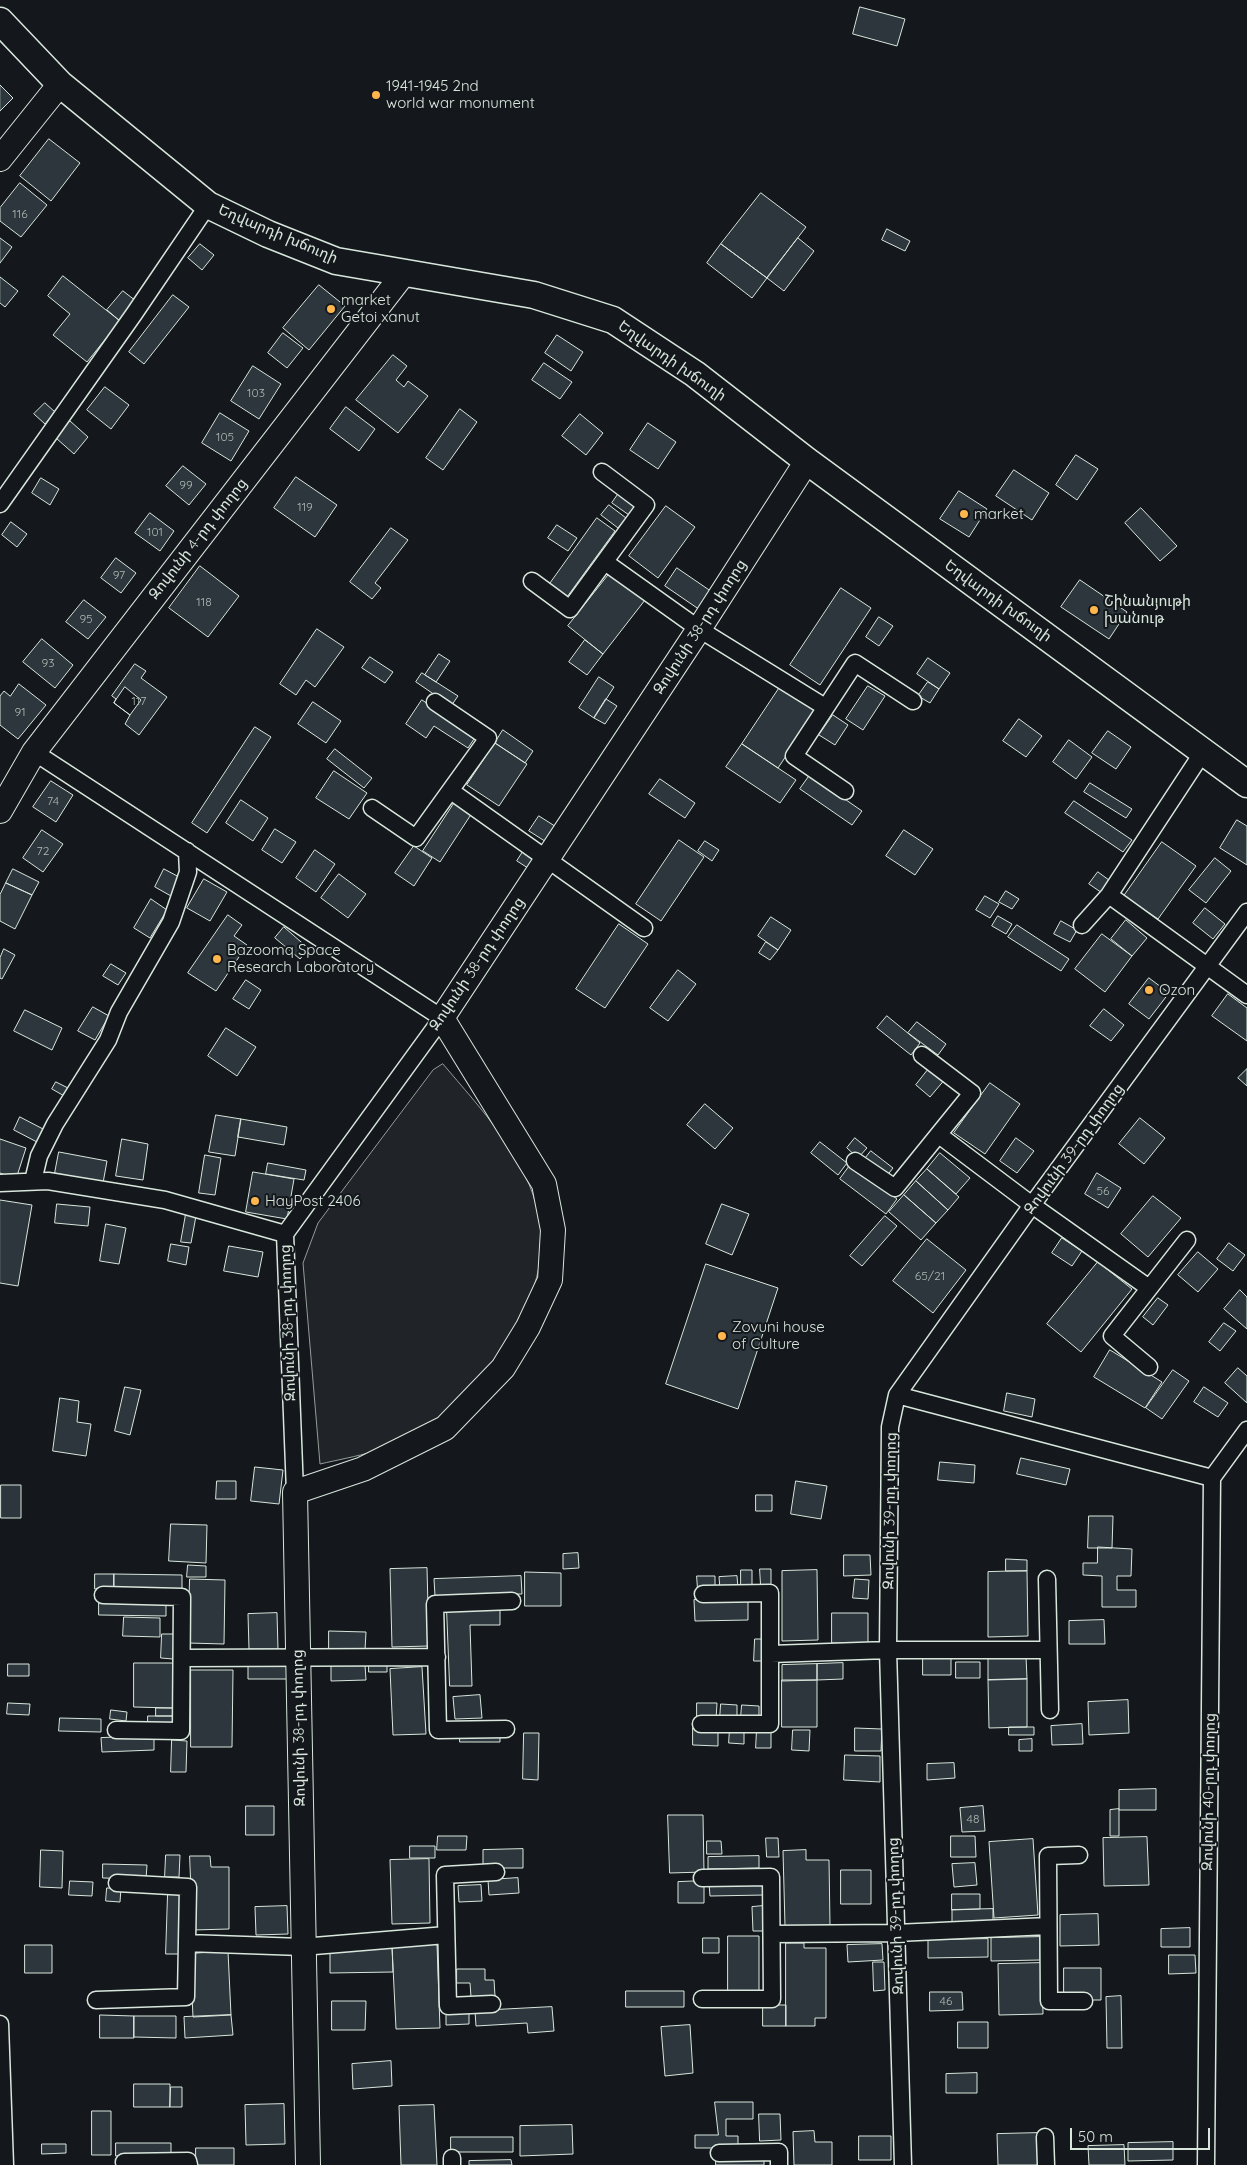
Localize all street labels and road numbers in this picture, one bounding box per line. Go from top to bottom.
street label: Եղվարդի խճուղի [216,201,340,267]
street label: Եղվարդի խճուղի [614,317,730,405]
street label: Զովունի 4-րդ փողոց [145,475,251,603]
street label: Զովունի 38-րդ փողոց [650,556,750,698]
street label: Եղվարդի խճուղի [941,556,1055,646]
street label: Զովունի 38-րդ փողոց [426,894,528,1034]
street label: Զովունի 39-րդ փողոց [1020,1080,1128,1218]
street label: Զովունի 38-րդ փողոց [276,1244,300,1402]
street label: Զովունի 39-րդ փողոց [880,1432,900,1590]
street label: Զովունի 38-րդ փողոց [289,1649,309,1807]
street label: Զովունի 40-րդ փողոց [1199,1713,1219,1871]
street label: Զովունի 39-րդ փողոց [884,1837,908,1995]

